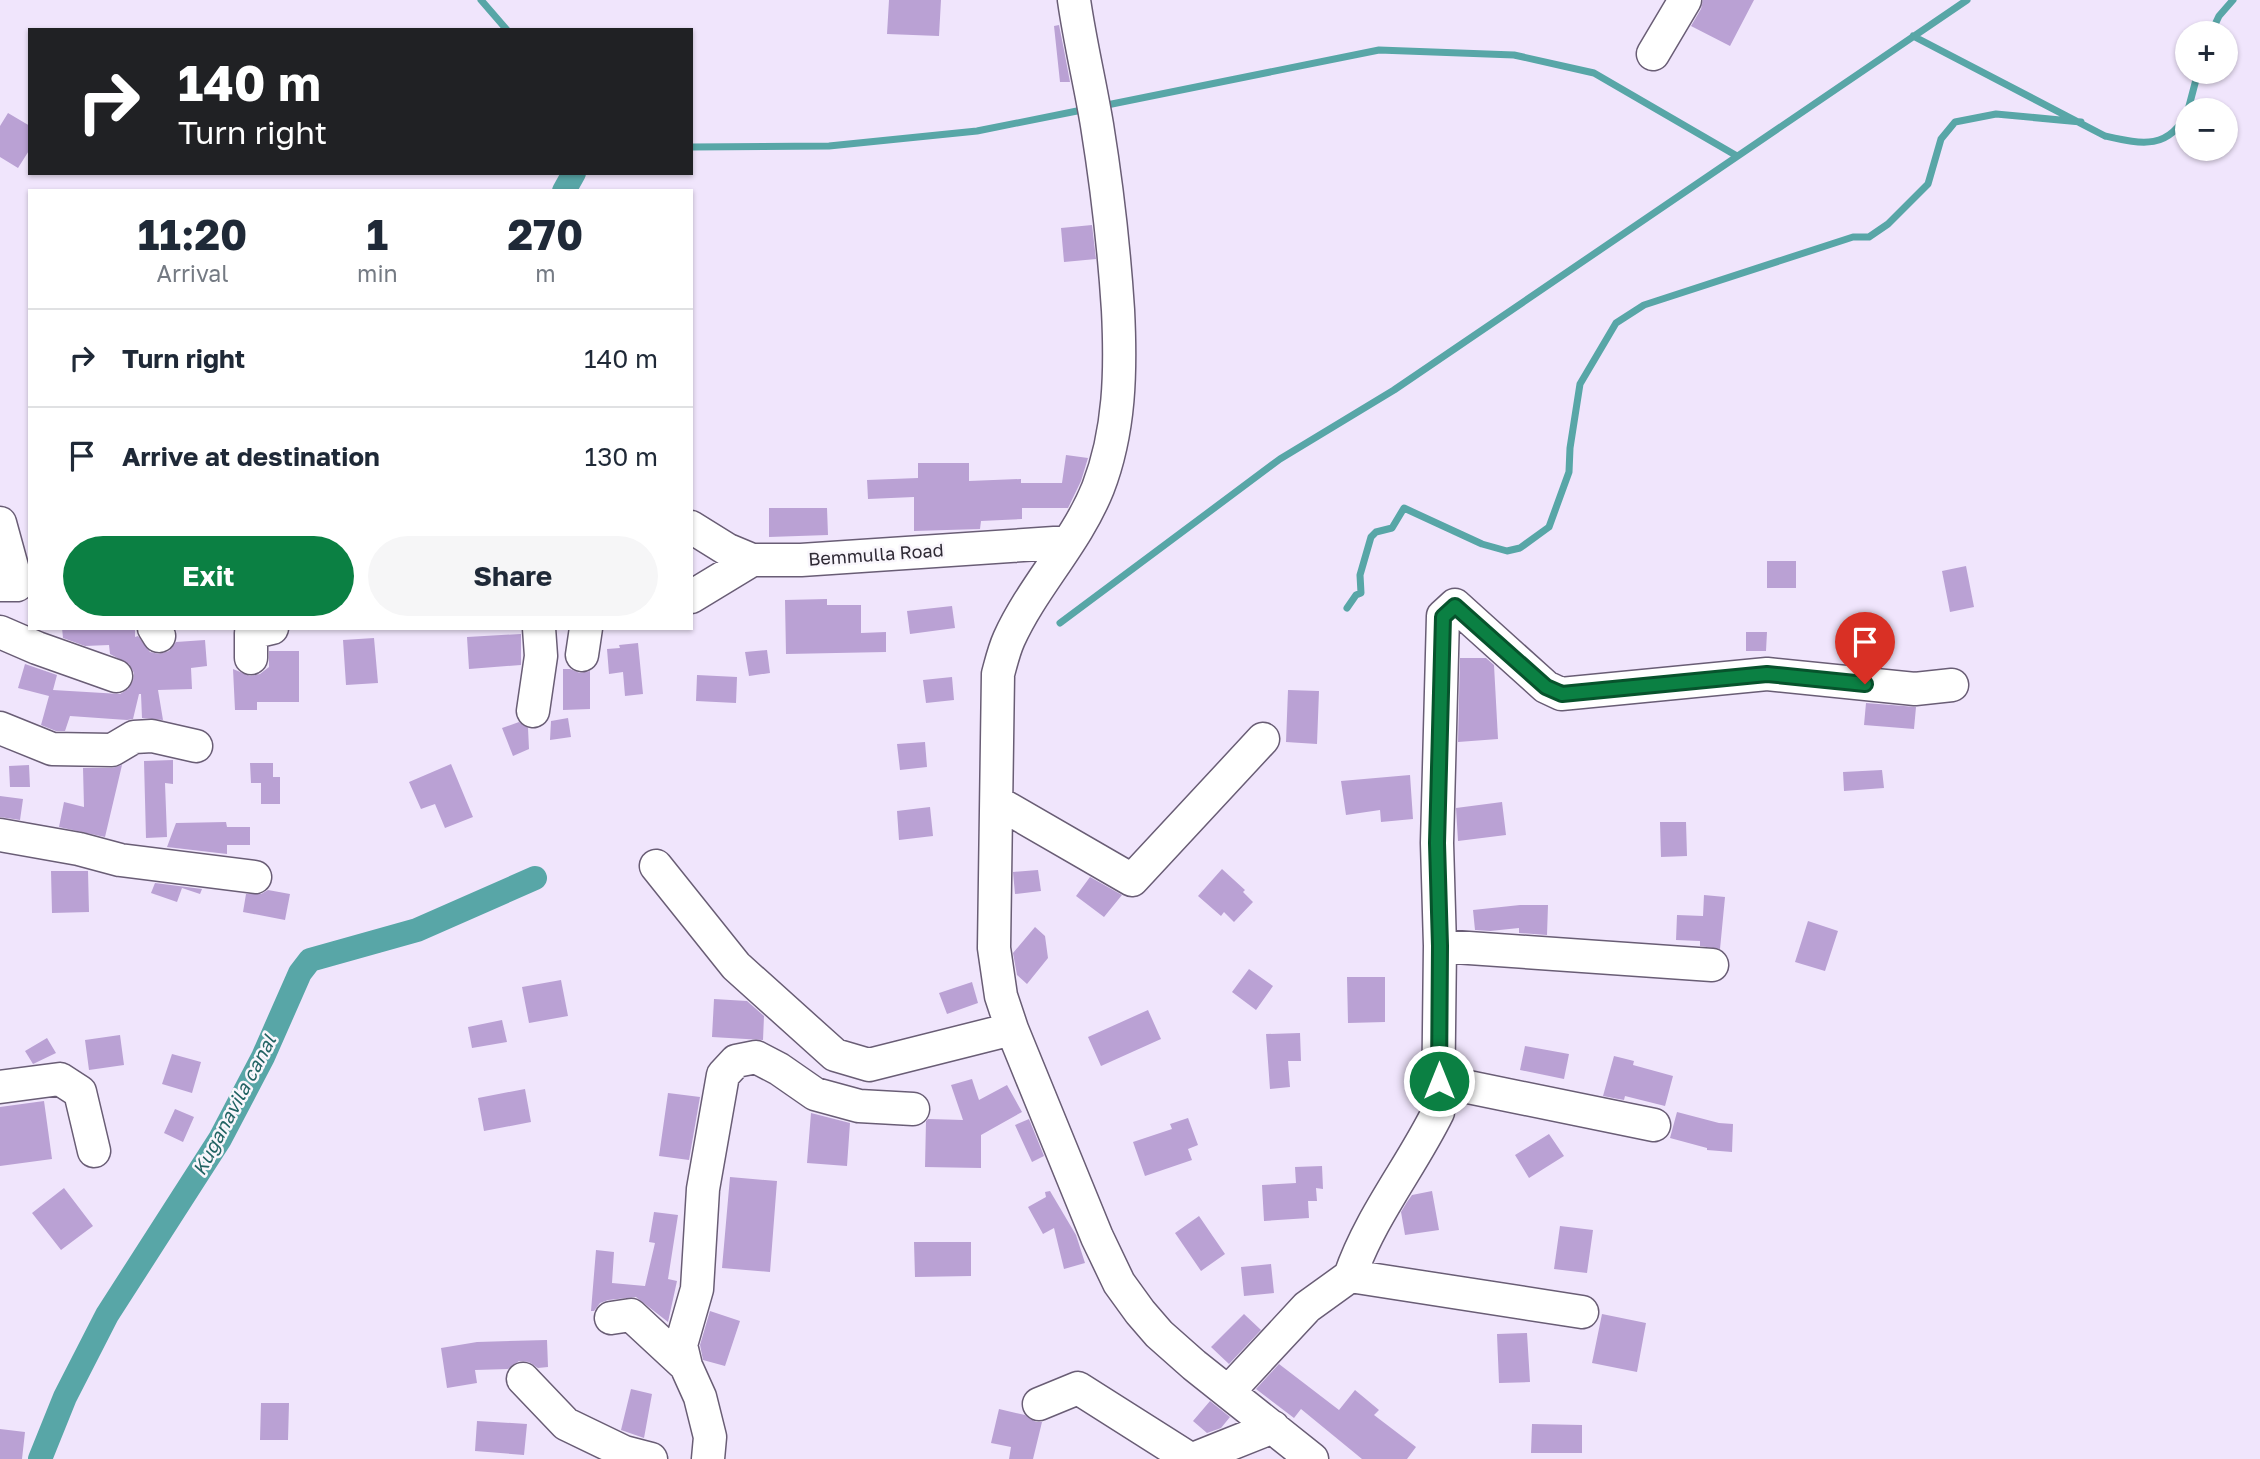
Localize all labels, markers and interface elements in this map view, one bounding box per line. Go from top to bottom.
map controls [2175,21,2238,161]
button: + [2175,21,2238,84]
text: 140 m [178,53,321,112]
icon: right [63,56,154,147]
button: − [2175,98,2238,161]
text: Turn right [178,113,327,151]
text: 11:20 [138,209,247,259]
text: 1 [367,209,388,259]
text: 270 [507,209,583,259]
text: Arrival [157,259,229,287]
text: min [357,259,398,287]
text: m [535,259,556,287]
icon: right [63,339,101,377]
text: Turn right [122,343,245,374]
text: 140 m [584,343,658,374]
icon: arrive [63,437,101,475]
text: Arrive at destination [122,441,380,472]
text: 130 m [585,441,658,472]
button: Exit [63,536,354,616]
button: Share [368,536,658,616]
street label: Bemmulla Road [808,538,944,570]
pin [1835,612,1895,684]
icon: arrive [1846,623,1884,661]
water label: Kuganavila canal [187,1030,281,1179]
position arrow [1402,1044,1476,1118]

